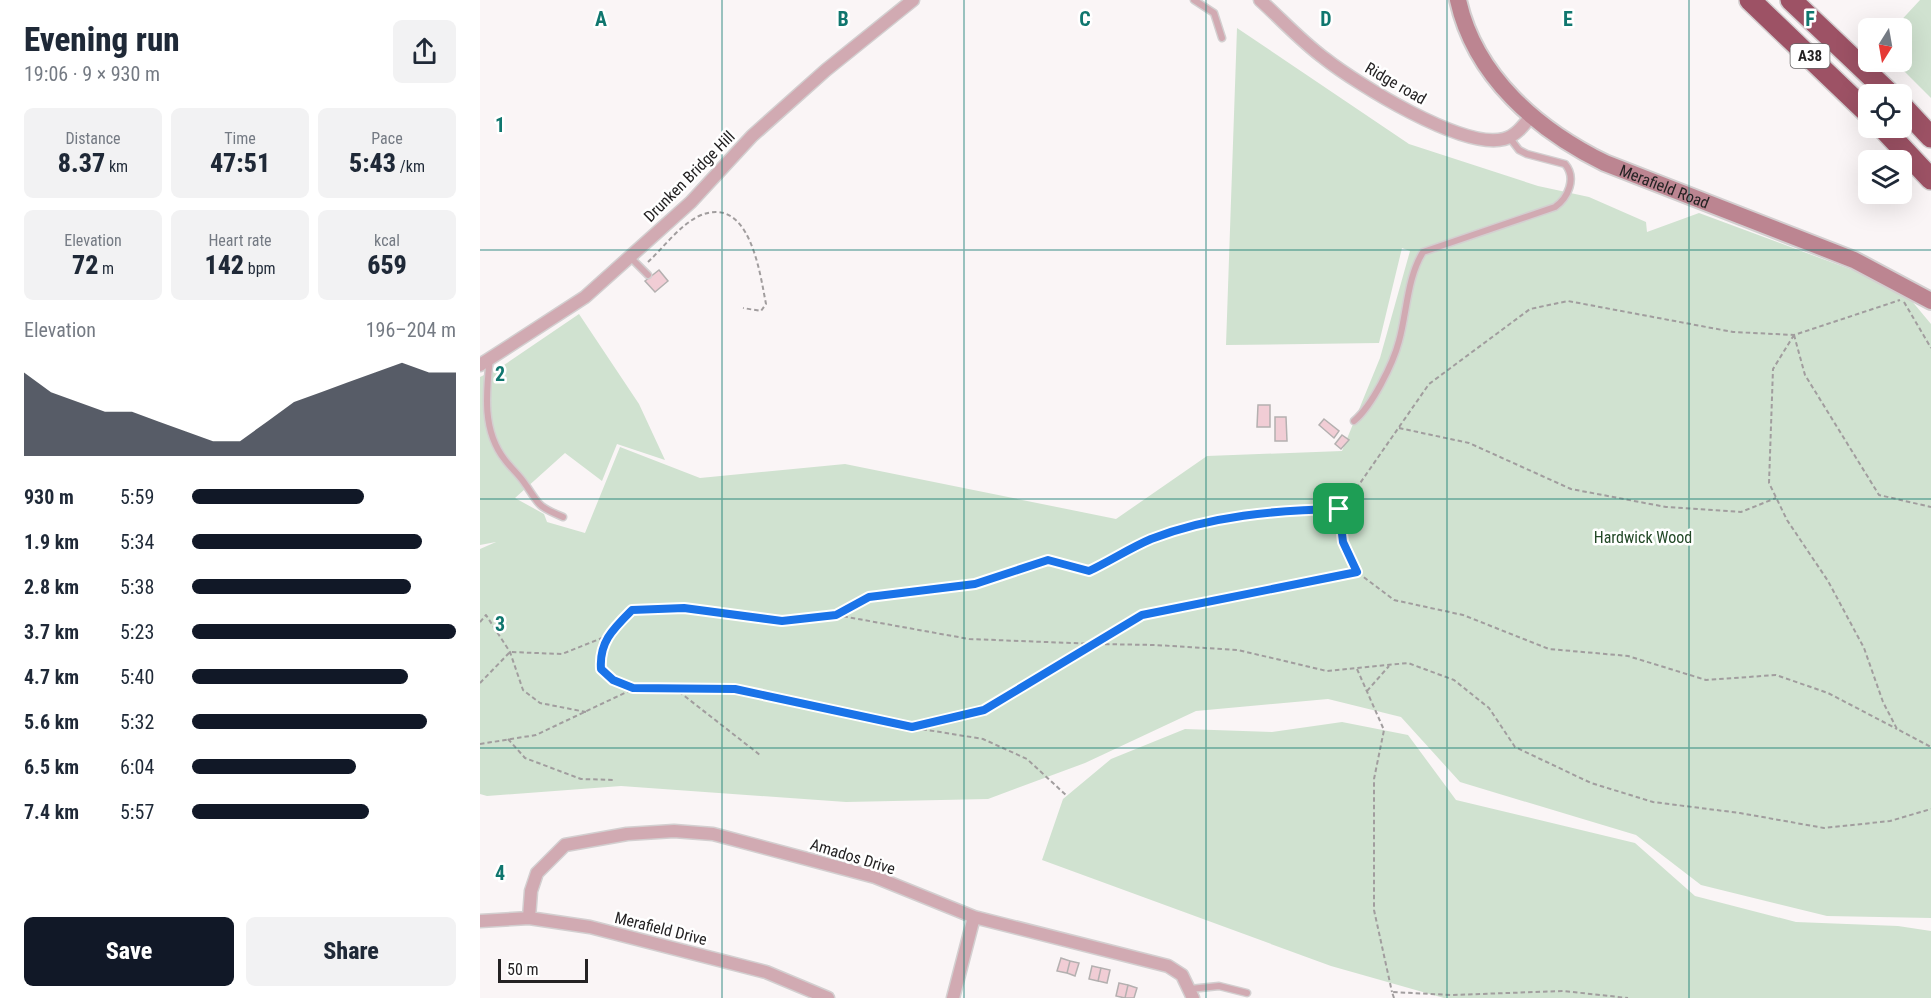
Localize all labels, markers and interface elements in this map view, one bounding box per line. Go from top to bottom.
text: A [595,7,607,31]
text: B [837,7,849,31]
text: C [1079,7,1091,31]
text: D [1320,7,1332,31]
text: E [1563,7,1573,31]
text: F [1805,7,1815,31]
north arrow [1858,18,1912,72]
map controls [1858,18,1912,204]
text: Evening run [24,20,180,59]
button: share [393,20,456,83]
road number: A38 [1790,44,1830,68]
street label: Ridge road [1362,58,1430,109]
text: 19:06 · 9 × 930 m [24,62,160,86]
button: locate [1858,84,1912,138]
text: 1 [495,113,505,137]
street label: Drunken Bridge Hill [640,127,739,226]
text: Distance [65,129,121,148]
text: Time [224,129,256,148]
text: Pace [371,129,403,148]
text: 8.37 [58,148,105,178]
text: 47:51 [210,148,270,178]
text: 5:43 [349,148,396,178]
button: layers [1858,150,1912,204]
text: km [105,157,128,176]
text: /km [396,157,425,176]
street label: Merafield Road [1617,161,1712,213]
text: Elevation [64,231,122,250]
text: Heart rate [208,231,272,250]
text: kcal [374,231,400,250]
text: 72 [72,250,98,280]
text: 142 [204,250,244,280]
text: 659 [367,250,407,280]
text: m [98,259,114,278]
text: bpm [244,259,276,278]
text: Elevation [24,318,96,342]
text: 196–204 m [366,318,456,342]
text: 2 [495,362,505,386]
pin [1313,483,1364,534]
text: 930 m [24,485,74,509]
text: 5:59 [120,485,154,509]
icon: arrive [1322,492,1355,525]
park label: Hardwick Wood [1594,528,1692,547]
text: 1.9 km [24,530,79,554]
text: 5:34 [120,530,154,554]
text: 2.8 km [24,575,79,599]
text: 5:38 [120,575,154,599]
text: 3 [495,612,505,636]
text: 3.7 km [24,620,79,644]
text: 5:23 [120,620,154,644]
text: 4.7 km [24,665,79,689]
text: 5:40 [120,665,154,689]
text: 5.6 km [24,710,79,734]
text: 5:32 [120,710,154,734]
text: 6.5 km [24,755,79,779]
text: 6:04 [120,755,154,779]
text: 7.4 km [24,800,79,824]
text: 5:57 [120,800,154,824]
street label: Amados Drive [808,835,898,878]
text: 4 [495,861,505,885]
street label: Merafield Drive [613,908,709,949]
button: Save [24,917,234,986]
button: Share [246,917,456,986]
scale bar [498,956,588,984]
text: 50 m [507,960,539,979]

